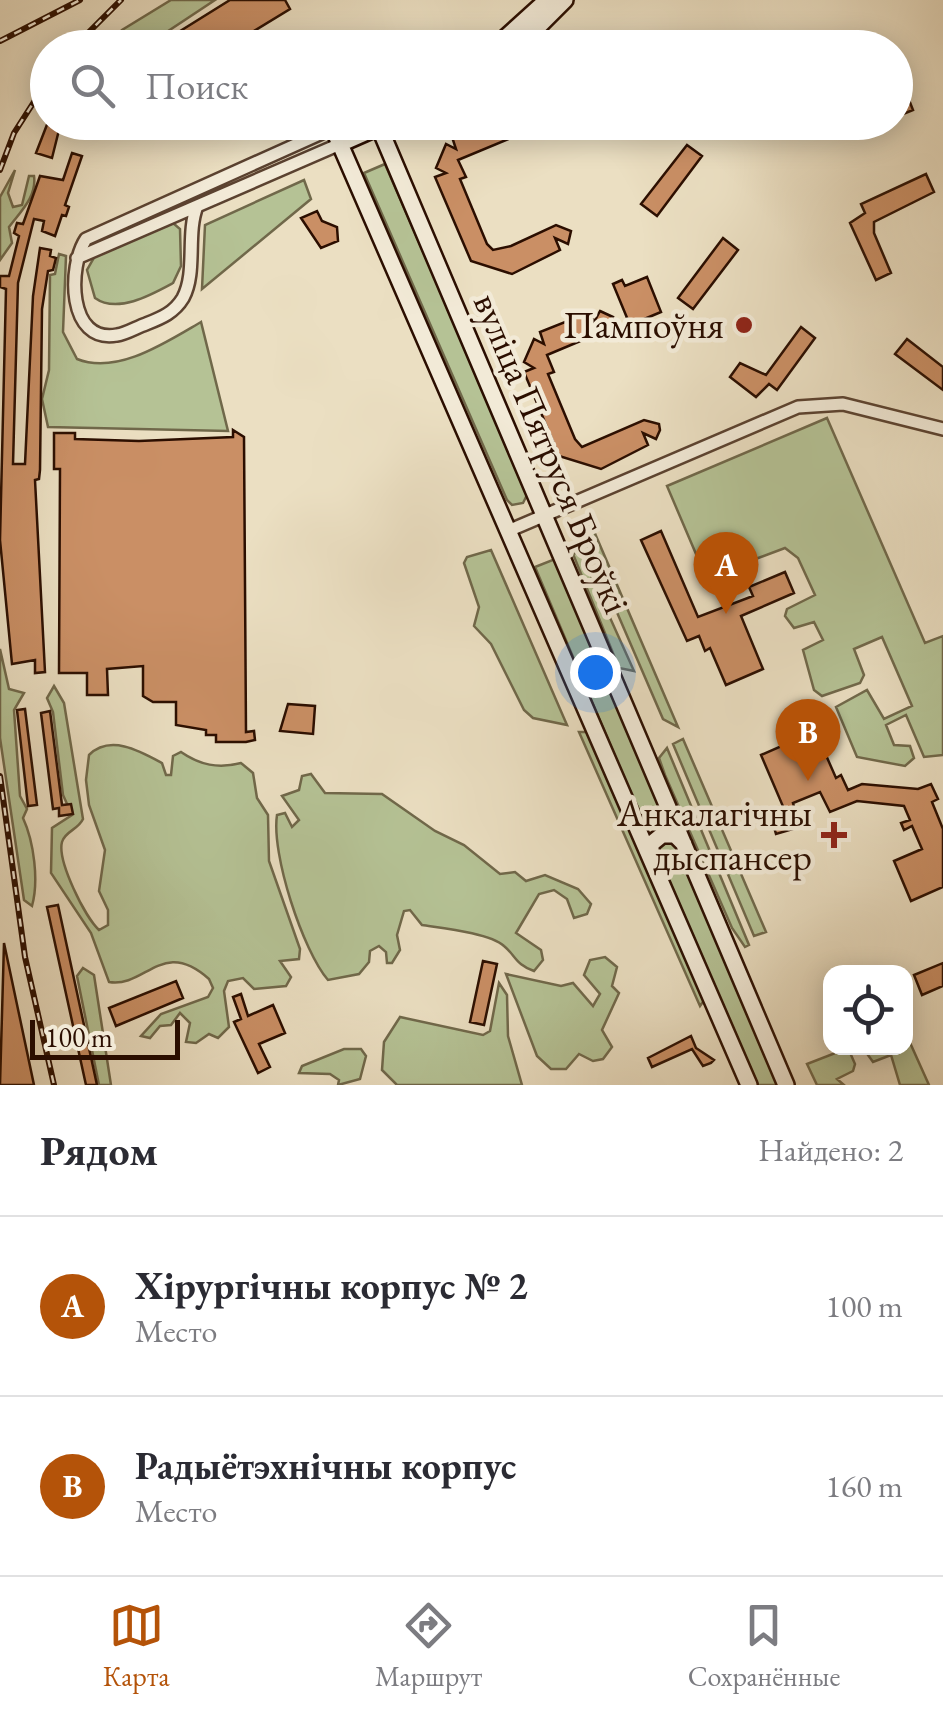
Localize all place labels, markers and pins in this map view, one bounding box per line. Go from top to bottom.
place label: Пампоўня [563,300,724,349]
marker: Пампоўня [733,314,755,336]
pin: A [694,532,758,614]
pin: B [776,698,840,781]
place label: Анкалагічны дыспансер [616,788,812,881]
marker: Анкалагічны дыспансер [821,822,847,848]

